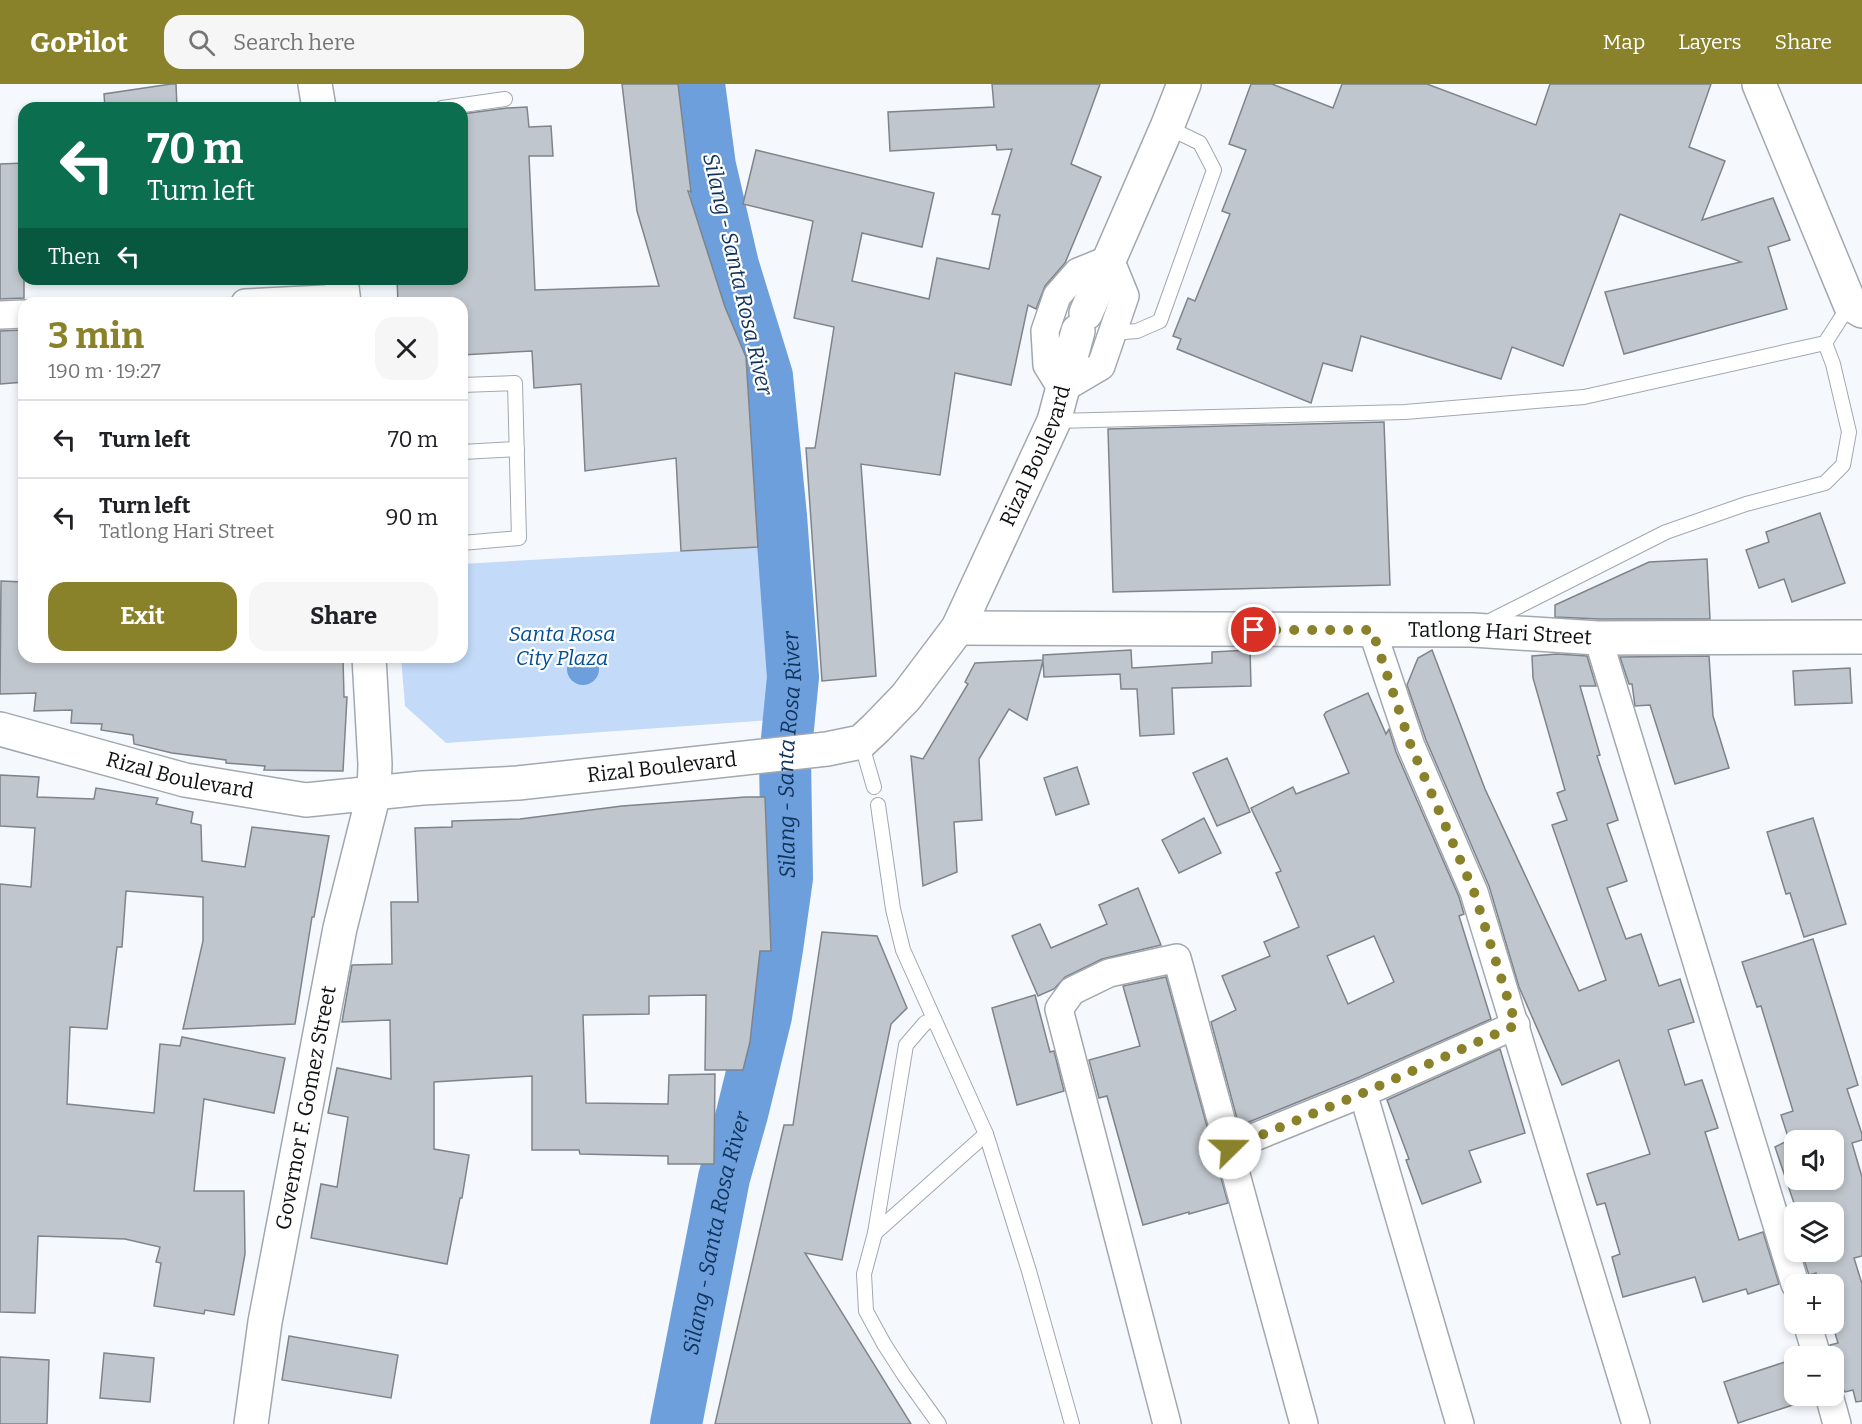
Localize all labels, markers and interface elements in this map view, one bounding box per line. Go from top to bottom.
search box [164,15,584,69]
text: GoPilot [30,26,128,59]
icon: search [185,26,218,59]
text: Search here [233,29,355,56]
text: Map [1603,29,1645,55]
text: Layers [1678,29,1742,55]
text: Share [1775,29,1832,55]
text: 70 m [147,124,243,174]
icon: left [48,126,126,204]
water label: Silang - Santa Rosa River [697,150,779,399]
text: Turn left [147,175,255,207]
icon: left [112,240,145,273]
text: Then [48,243,100,270]
text: 3 min [48,314,144,358]
button: close [375,317,438,380]
text: 190 m · 19:27 [48,359,161,383]
street label: Rizal Boulevard [994,383,1076,530]
icon: left [48,423,81,456]
text: Turn left [99,426,191,453]
text: 70 m [388,426,438,453]
text: Turn left [99,492,191,519]
icon: left [48,501,81,534]
text: 90 m [386,504,438,531]
text: Tatlong Hari Street [99,519,274,543]
button: Exit [48,582,237,651]
button: Share [249,582,438,651]
pin [1228,604,1279,655]
icon: arrive [1237,613,1270,646]
street label: Tatlong Hari Street [1408,617,1593,651]
park label: Santa Rosa City Plaza [508,621,616,671]
water label: Silang - Santa Rosa River [772,629,807,879]
street label: Rizal Boulevard [103,746,256,804]
street label: Rizal Boulevard [586,746,738,788]
street label: Governor F. Gomez Street [270,983,342,1232]
water label: Silang - Santa Rosa River [676,1108,756,1357]
position arrow [1198,1116,1262,1180]
map controls [1784,1130,1844,1406]
button: sound [1784,1130,1844,1190]
button: layers [1784,1202,1844,1262]
button: + [1784,1274,1844,1334]
button: − [1784,1346,1844,1406]

